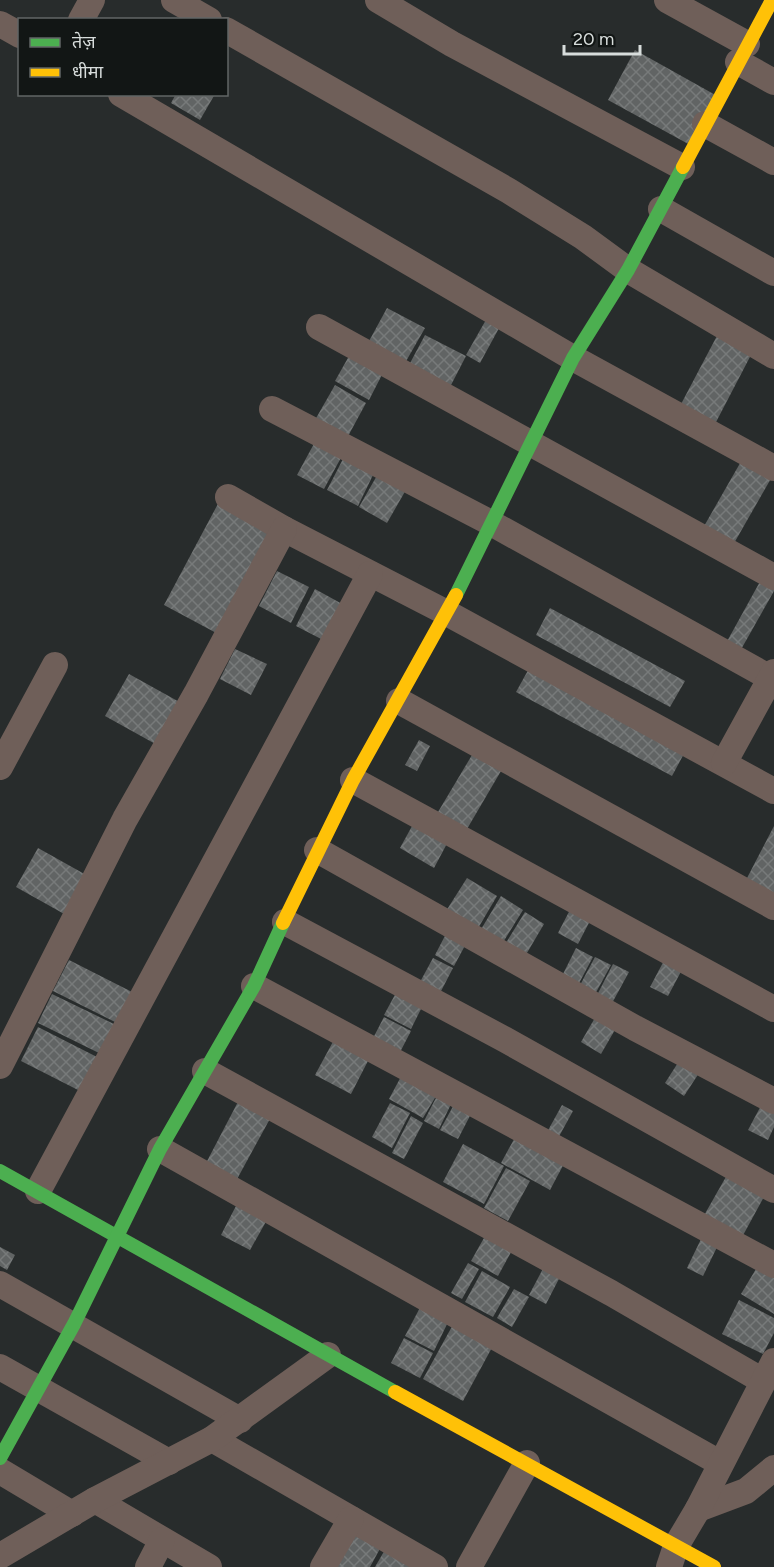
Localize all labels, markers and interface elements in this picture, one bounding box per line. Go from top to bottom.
legend [18,18,228,96]
scale bar [564,18,640,56]
text: 20 m [573,28,614,50]
text: तेज़ [72,31,96,53]
text: धीमा [72,61,103,83]

